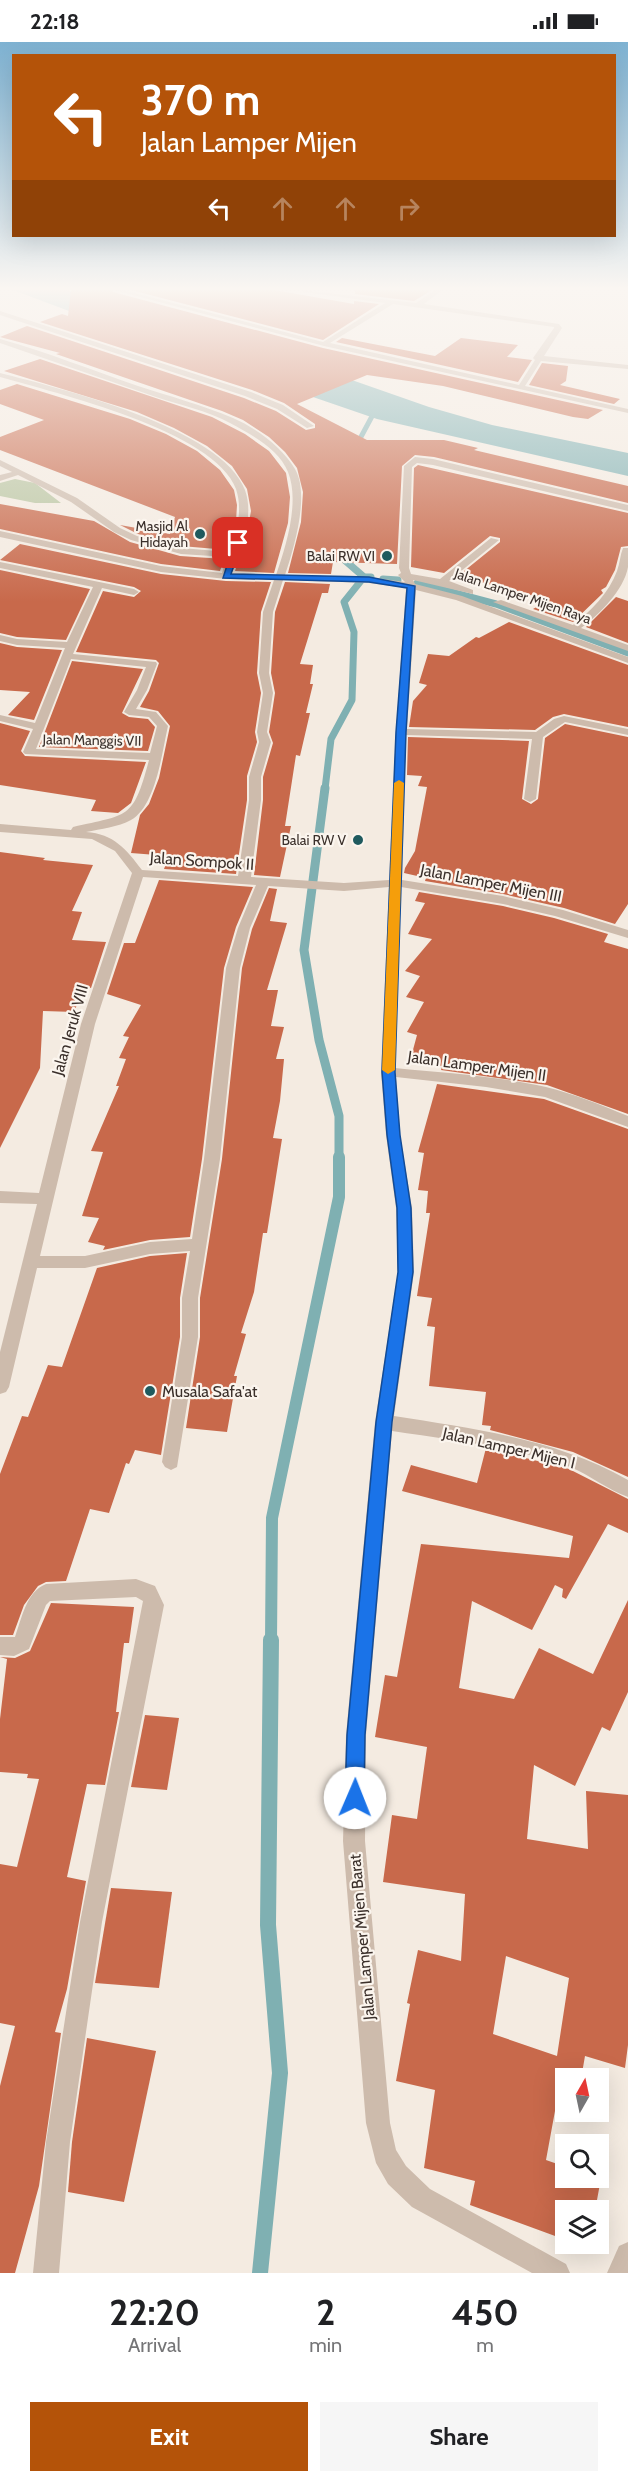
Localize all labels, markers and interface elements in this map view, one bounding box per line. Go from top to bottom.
text: 22:18 [30,8,80,35]
text: 370 m [141,74,260,126]
icon: left [42,78,120,156]
text: Jalan Lamper Mijen [141,126,357,159]
icon: left [203,192,236,225]
icon: ahead [266,192,299,225]
icon: ahead [329,192,362,225]
icon: right [392,192,425,225]
place label: Masjid Al Hidayah [136,517,189,551]
pin [212,517,263,568]
icon: arrive [221,526,254,559]
marker: Masjid Al Hidayah [193,527,207,541]
place label: Balai RW VI [307,547,375,565]
marker: Balai RW VI [380,549,394,563]
street label: Jalan Lamper Mijen Raya [451,564,594,628]
street label: Jalan Manggis VII [41,730,142,750]
place label: Balai RW V [281,831,346,849]
marker: Balai RW V [351,833,365,847]
street label: Jalan Sompok II [148,848,255,874]
street label: Jalan Lamper Mijen III [418,860,563,906]
street label: Jalan Jeruk VIII [48,982,92,1079]
street label: Jalan Lamper Mijen II [406,1047,547,1085]
place label: Musala Safa'at [162,1382,258,1401]
marker: Musala Safa'at [143,1384,157,1398]
street label: Jalan Lamper Mijen I [440,1423,577,1473]
position arrow [323,1766,387,1830]
street label: Jalan Lamper Mijen Barat [345,1853,379,2022]
north arrow [555,2068,609,2122]
map controls [555,2068,609,2254]
button: search [555,2134,609,2188]
button: layers [555,2200,609,2254]
text: 22:20 [109,2290,200,2334]
text: 2 [316,2290,335,2334]
text: 450 [452,2290,519,2334]
text: Arrival [128,2333,181,2357]
text: min [309,2333,342,2357]
text: m [476,2333,494,2357]
button: Exit [30,2402,308,2471]
button: Share [320,2402,598,2471]

